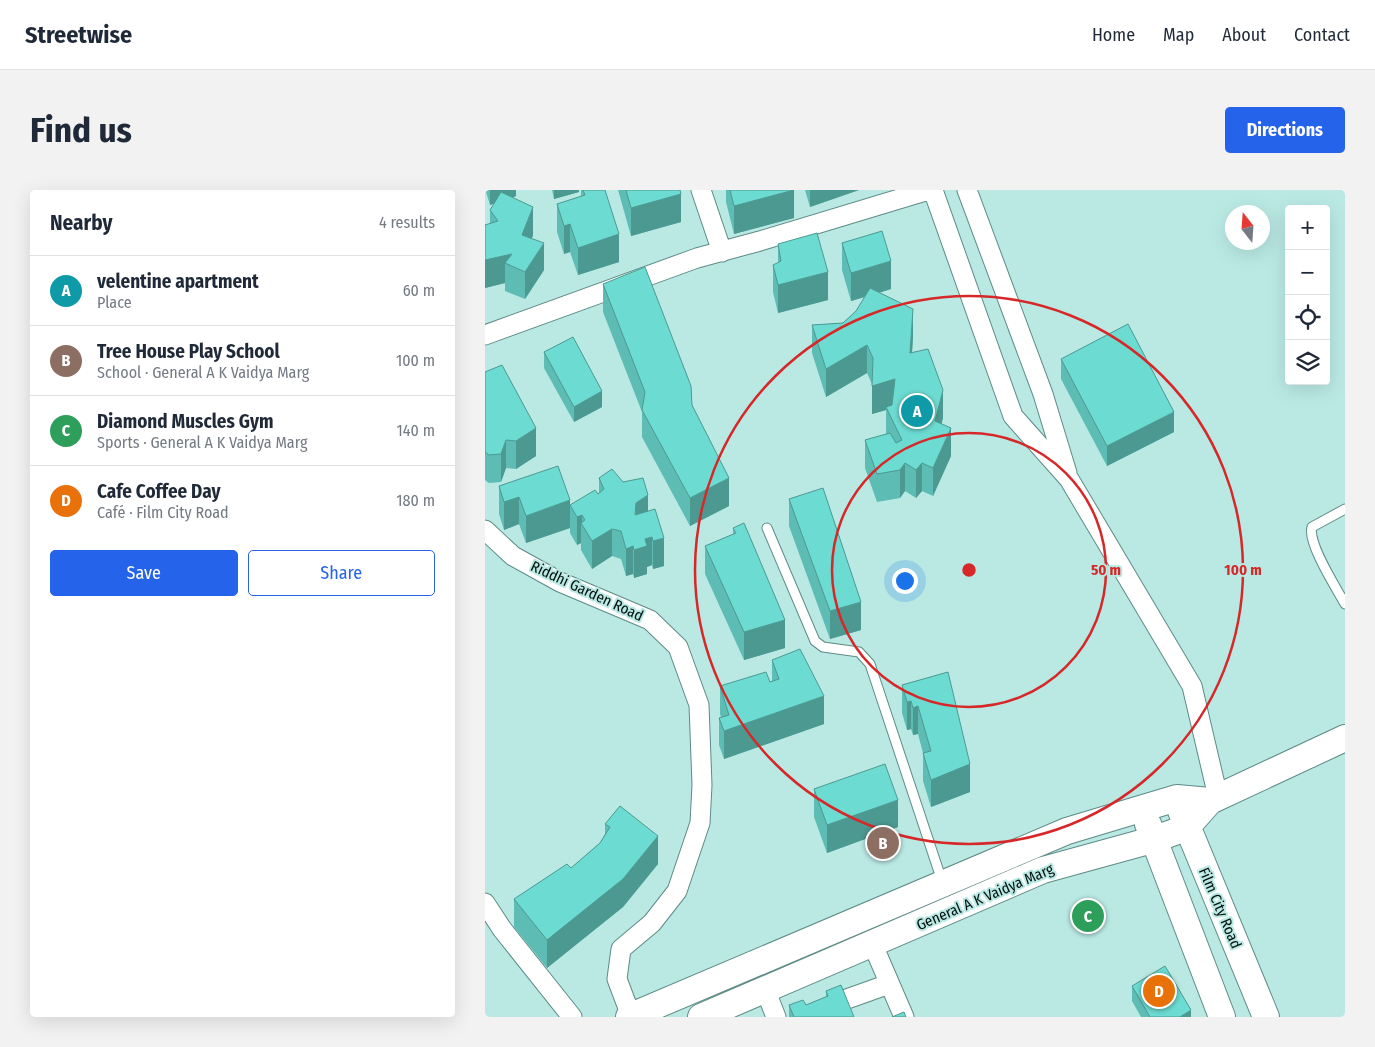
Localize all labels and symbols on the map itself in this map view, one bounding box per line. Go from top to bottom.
north arrow [1225,205,1270,250]
pin: A [901,392,933,430]
street label: Riddhi Garden Road [528,557,646,625]
centre of rings [960,561,978,579]
text: 50 m [1091,561,1121,579]
text: 100 m [1224,561,1262,579]
your location [892,568,918,594]
pin: B [867,824,899,862]
street label: General A K Vaidya Marg [914,860,1056,934]
street label: Film City Road [1195,865,1245,951]
pin: C [1072,897,1104,935]
pin: D [1143,972,1175,1010]

